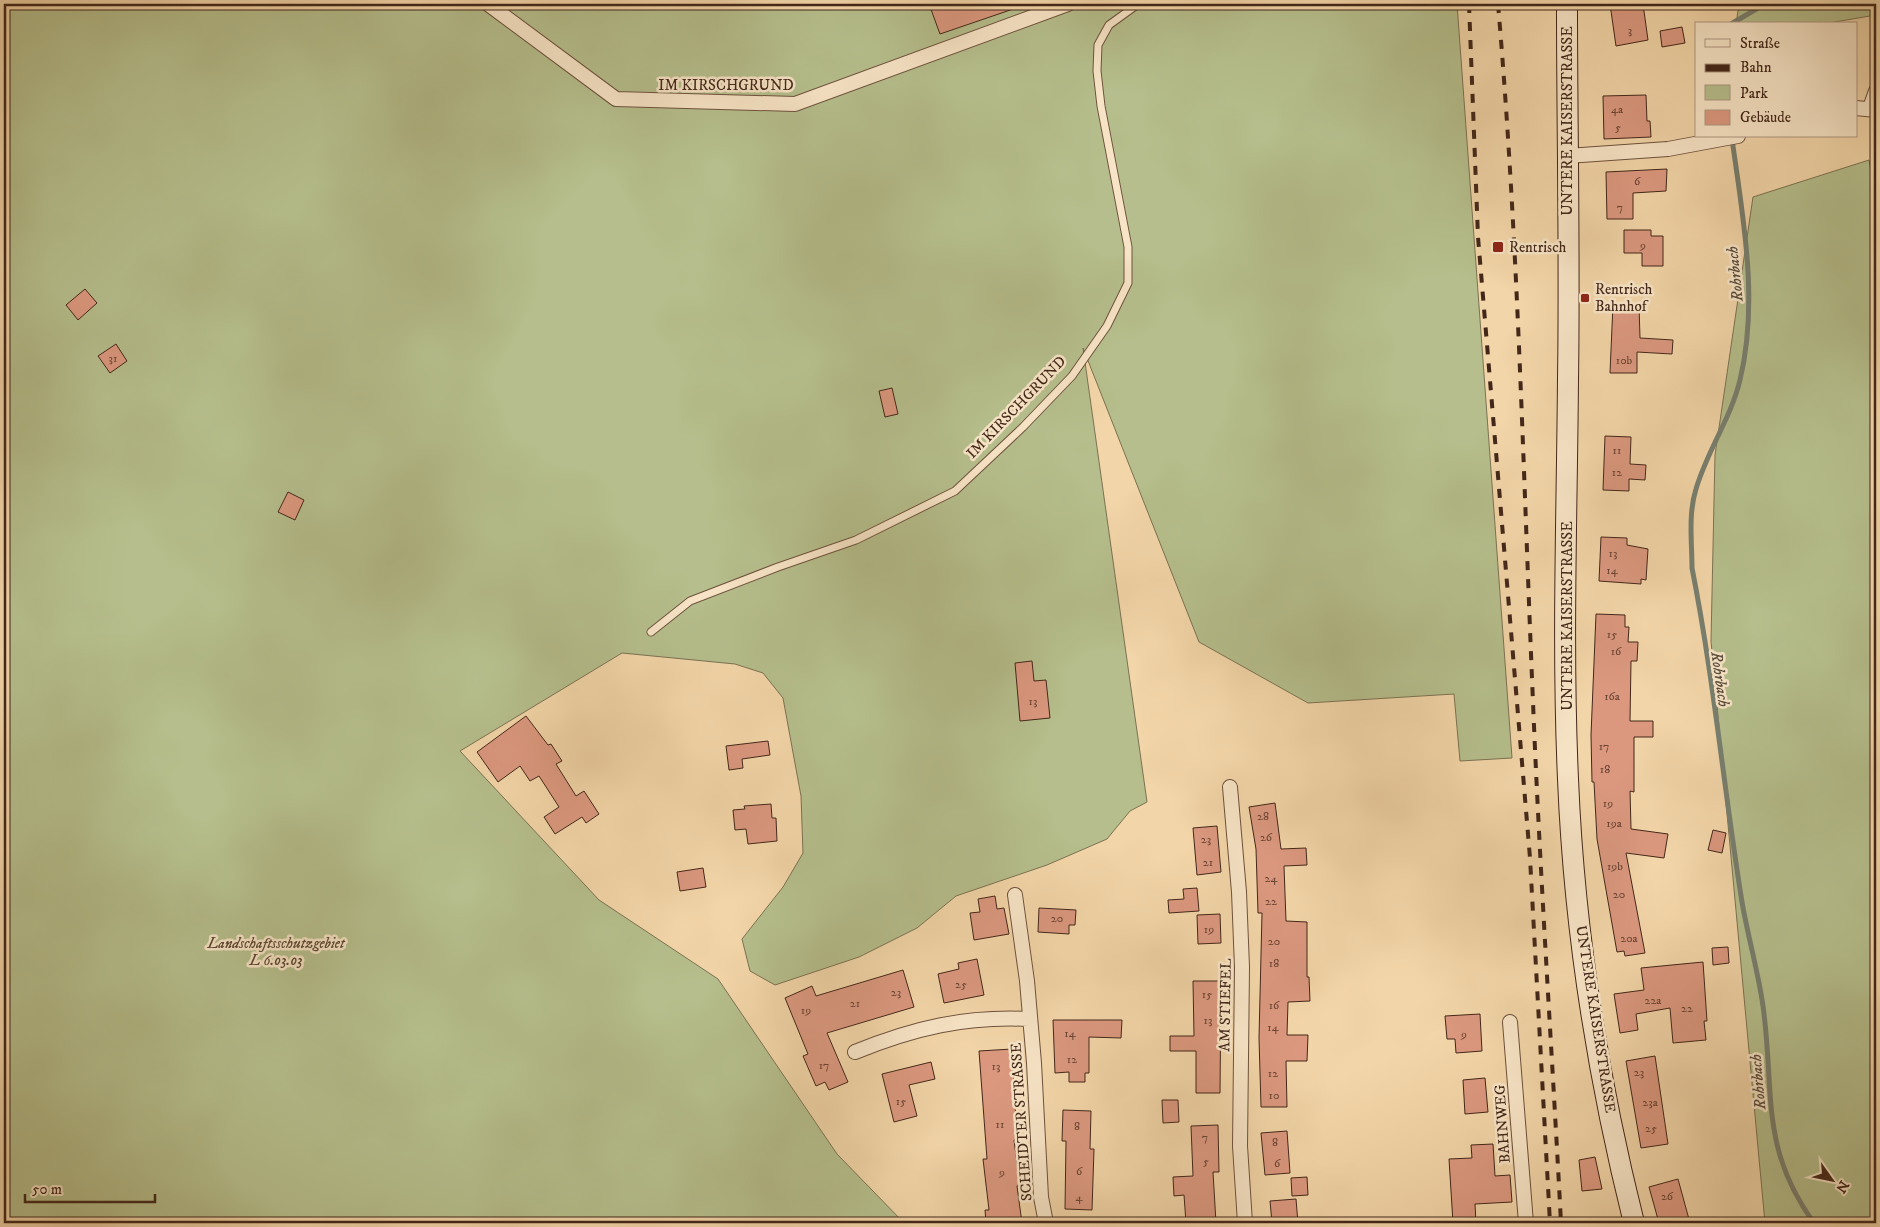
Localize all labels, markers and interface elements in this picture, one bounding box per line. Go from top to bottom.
legend [1695,22,1858,138]
house number: 3 [1628,23,1632,38]
street label: UNTERE KAISERSTRASSE [1558,26,1577,216]
text: Straße [1740,34,1780,53]
text: Bahn [1740,58,1772,77]
street label: IM KIRSCHGRUND [658,76,794,95]
text: Park [1740,84,1769,103]
house number: 4a [1611,102,1624,117]
text: Gebäude [1740,108,1791,127]
house number: 5 [1615,120,1621,135]
house number: 6 [1634,174,1641,189]
house number: 7 [1617,200,1623,215]
place label: Rentrisch [1509,238,1567,257]
house number: 9 [1639,238,1646,253]
marker: Rentrisch [1491,240,1505,254]
water label: Rohrbach [1722,245,1748,304]
place label: Rentrisch Bahnhof [1595,280,1653,316]
marker: Rentrisch Bahnhof [1579,292,1591,304]
house number: 31 [109,351,117,366]
street label: IM KIRSCHGRUND [963,352,1070,463]
house number: 10b [1616,353,1633,368]
house number: 11 [1613,443,1621,458]
house number: 12 [1612,465,1622,480]
street label: UNTERE KAISERSTRASSE [1558,521,1577,711]
house number: 13 [1609,546,1617,561]
house number: 14 [1606,563,1619,578]
house number: 15 [1607,627,1617,642]
house number: 16 [1611,644,1622,659]
water label: Rohrbach [1706,649,1734,708]
house number: 16a [1604,689,1621,704]
house number: 13 [1029,694,1037,709]
house number: 17 [1599,739,1609,754]
house number: 18 [1600,762,1610,777]
house number: 19 [1603,796,1613,811]
house number: 28 [1257,809,1269,824]
house number: 19a [1606,816,1623,831]
house number: 26 [1260,830,1273,845]
house number: 23 [1201,832,1211,847]
house number: 21 [1203,855,1213,870]
house number: 19b [1607,859,1623,874]
house number: 24 [1265,871,1278,886]
house number: 20 [1613,887,1625,902]
house number: 22 [1265,894,1277,909]
house number: 20 [1051,911,1063,926]
house number: 19 [1204,922,1214,937]
street label: UNTERE KAISERSTRASSE [1571,924,1620,1115]
house number: 20a [1620,931,1639,946]
park label: Landschaftsschutzgebiet L 6.03.03 [206,934,346,970]
house number: 20 [1268,934,1280,949]
house number: 18 [1269,956,1279,971]
street label: AM STIEFEL [1215,958,1236,1052]
house number: 25 [955,977,967,992]
house number: 23 [891,985,901,1000]
house number: 15 [1202,987,1212,1002]
house number: 22a [1645,993,1662,1008]
house number: 21 [850,996,860,1011]
house number: 16 [1269,998,1280,1013]
house number: 22 [1681,1001,1693,1016]
house number: 19 [801,1003,811,1018]
house number: 13 [1204,1013,1212,1028]
house number: 14 [1267,1020,1280,1035]
house number: 14 [1064,1026,1077,1041]
house number: 9 [1460,1027,1467,1042]
street label: SCHEIDTER STRASSE [1006,1042,1037,1202]
house number: 12 [1067,1052,1077,1067]
water label: Rohrbach [1746,1053,1770,1111]
house number: 17 [819,1058,829,1073]
house number: 13 [992,1059,1000,1074]
house number: 23 [1634,1065,1644,1080]
house number: 12 [1268,1066,1278,1081]
street label: BAHNWEG [1490,1083,1515,1164]
house number: 10 [1269,1088,1279,1103]
house number: 15 [896,1094,906,1109]
house number: 23a [1642,1095,1659,1110]
house number: 11 [996,1117,1004,1132]
house number: 8 [1074,1119,1080,1134]
house number: 25 [1645,1121,1657,1136]
house number: 7 [1202,1130,1208,1145]
house number: 8 [1272,1135,1278,1150]
house number: 5 [1203,1154,1209,1169]
north arrow [1808,1154,1858,1204]
house number: 6 [1274,1156,1281,1171]
house number: 6 [1076,1164,1083,1179]
house number: 9 [998,1165,1005,1180]
scale bar [25,1172,155,1204]
text: N [1831,1177,1853,1197]
text: 50 m [32,1180,62,1199]
house number: 26 [1661,1189,1674,1204]
house number: 4 [1076,1190,1084,1205]

